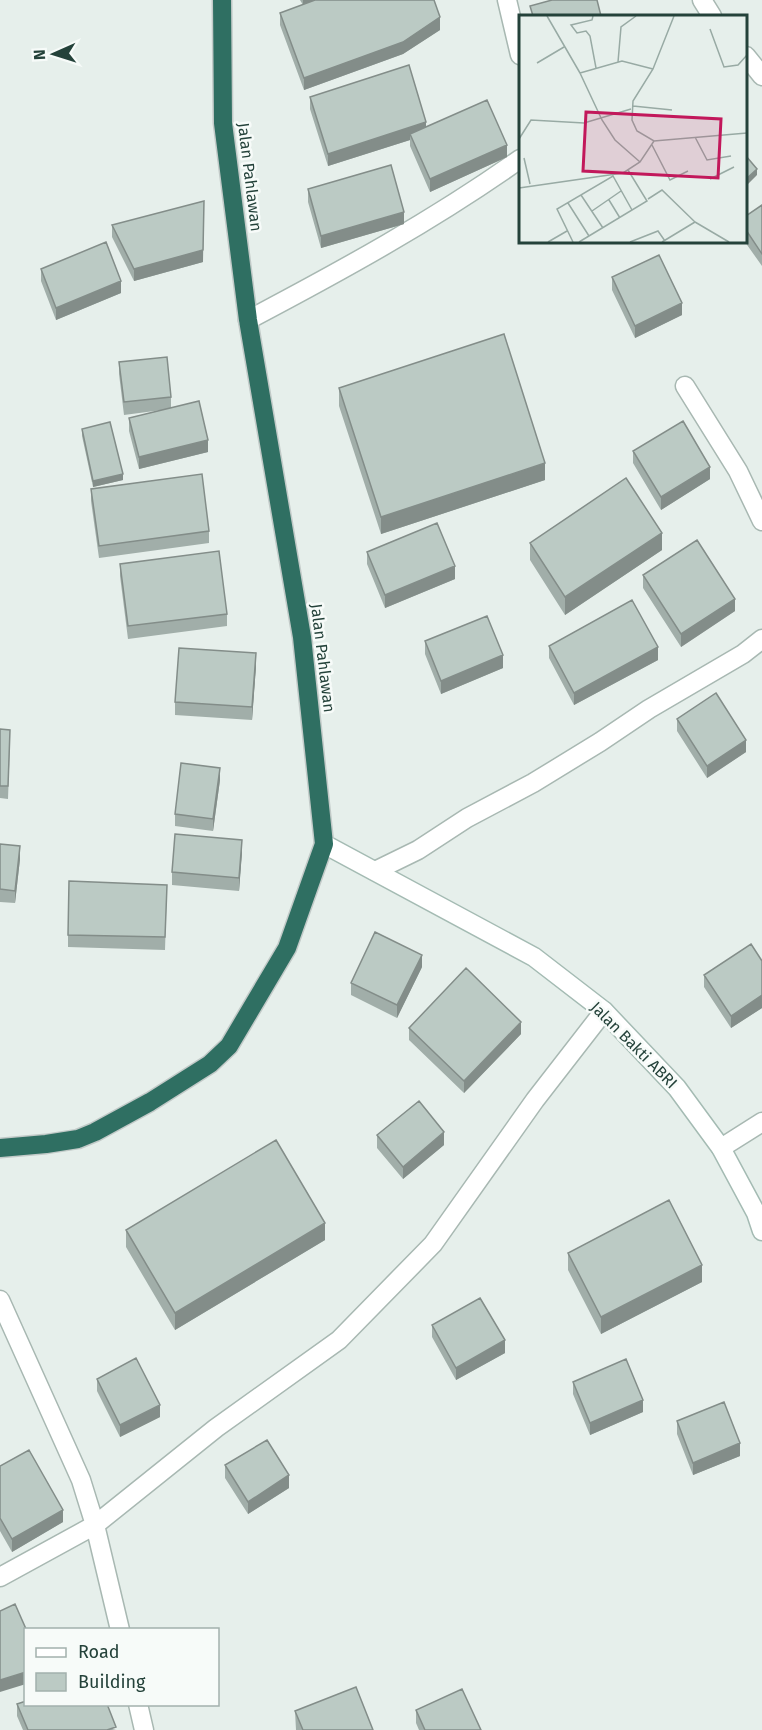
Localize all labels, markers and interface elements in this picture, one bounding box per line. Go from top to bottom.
inset map [519,15,747,243]
north arrow [24,24,84,84]
text: N [30,49,49,61]
street label: Jalan Pahlawan [234,122,266,232]
street label: Jalan Pahlawan [307,603,339,713]
street label: Jalan Bakti ABRI [587,998,681,1092]
legend [24,1628,219,1706]
text: Road [78,1641,120,1663]
text: Building [78,1671,146,1693]

